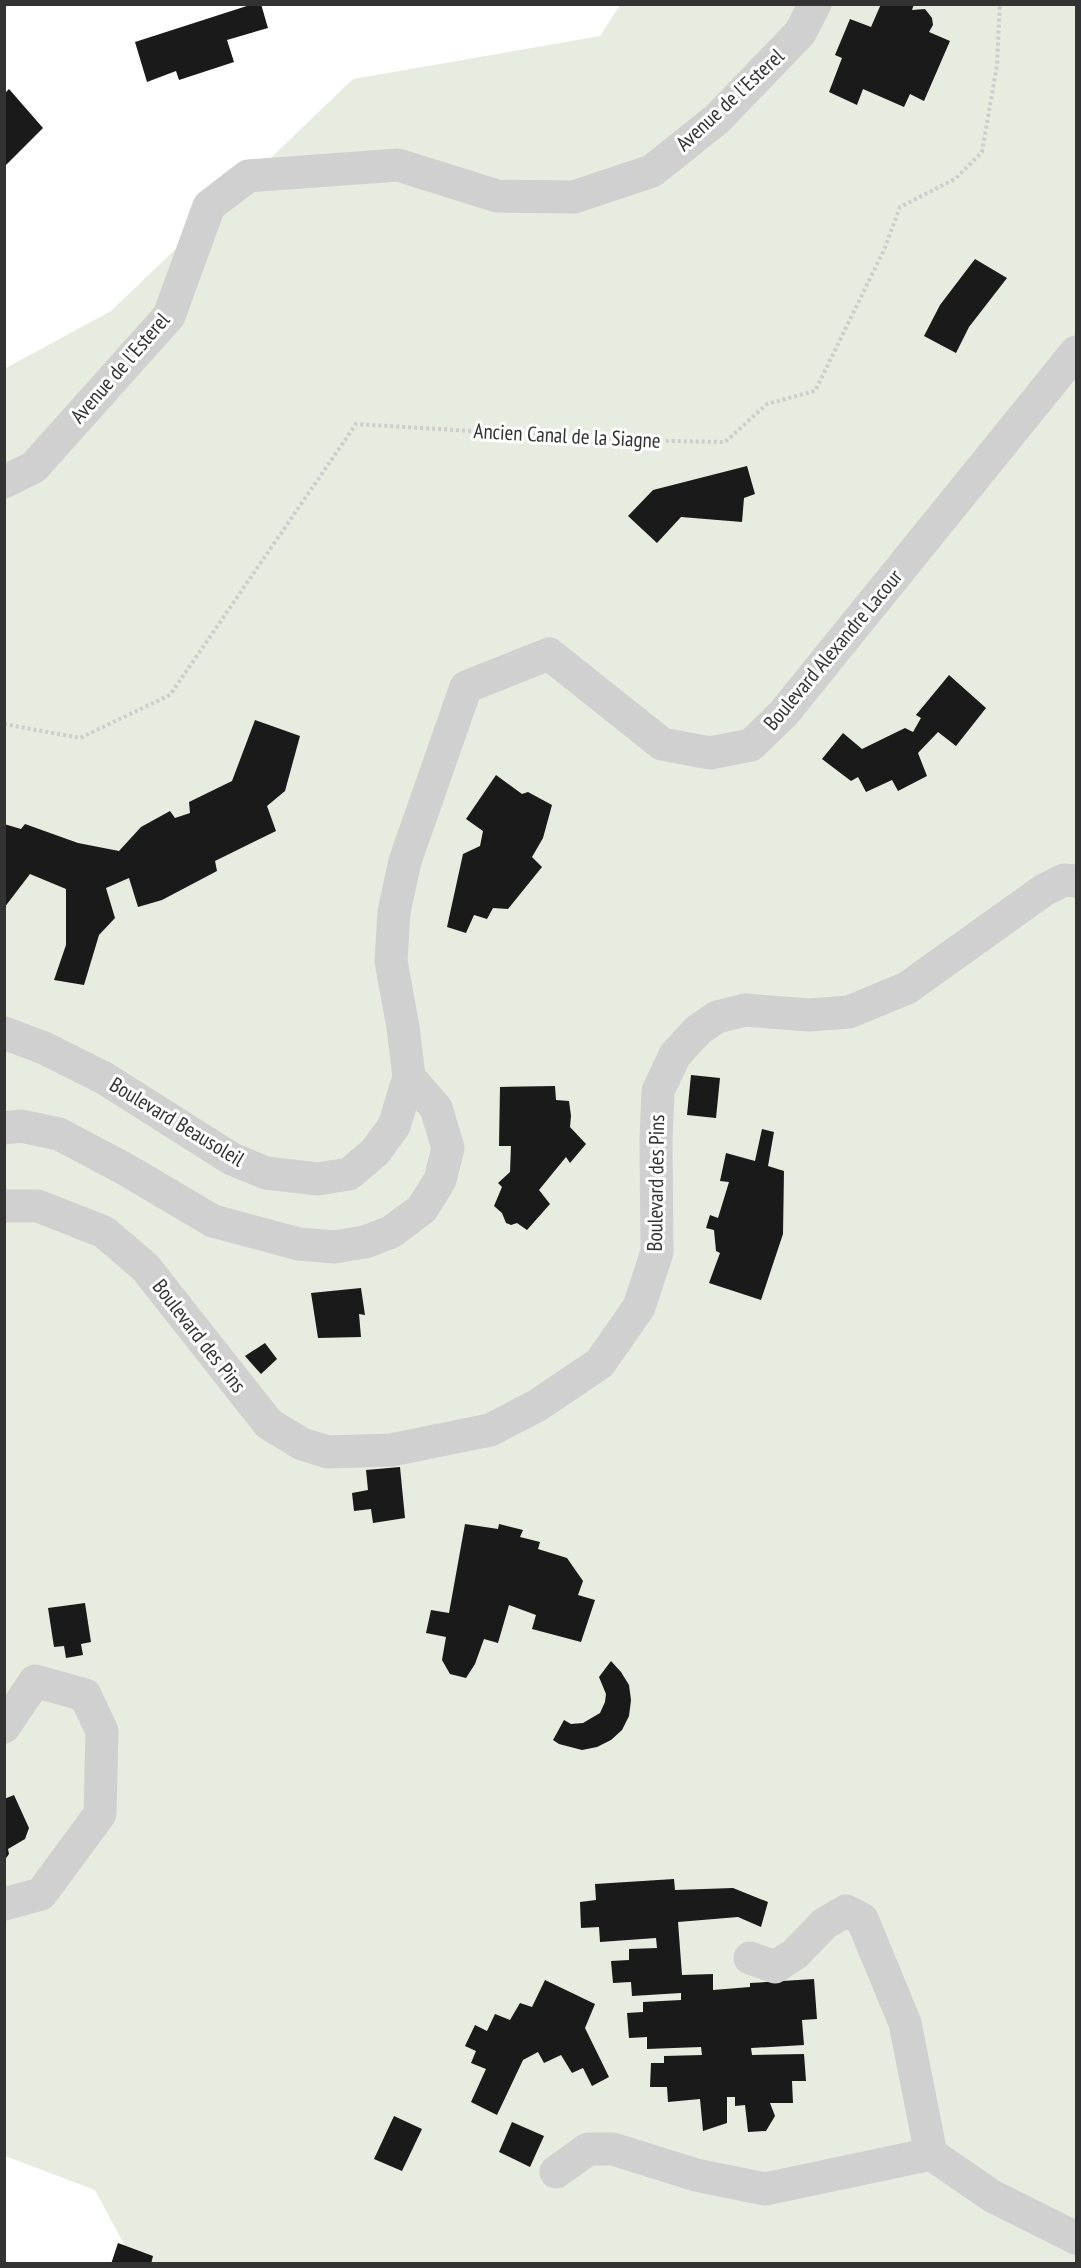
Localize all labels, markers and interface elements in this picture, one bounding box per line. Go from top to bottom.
street label: Avenue de l'Esterel [670,43,789,157]
street label: Avenue de l'Esterel [64,307,175,429]
street label: Ancien Canal de la Siagne [473,417,661,454]
street label: Boulevard Alexandre Lacour [757,564,908,736]
street label: Boulevard Beausoleil [105,1071,250,1172]
street label: Boulevard des Pins [641,1114,670,1252]
street label: Boulevard des Pins [147,1273,252,1398]

